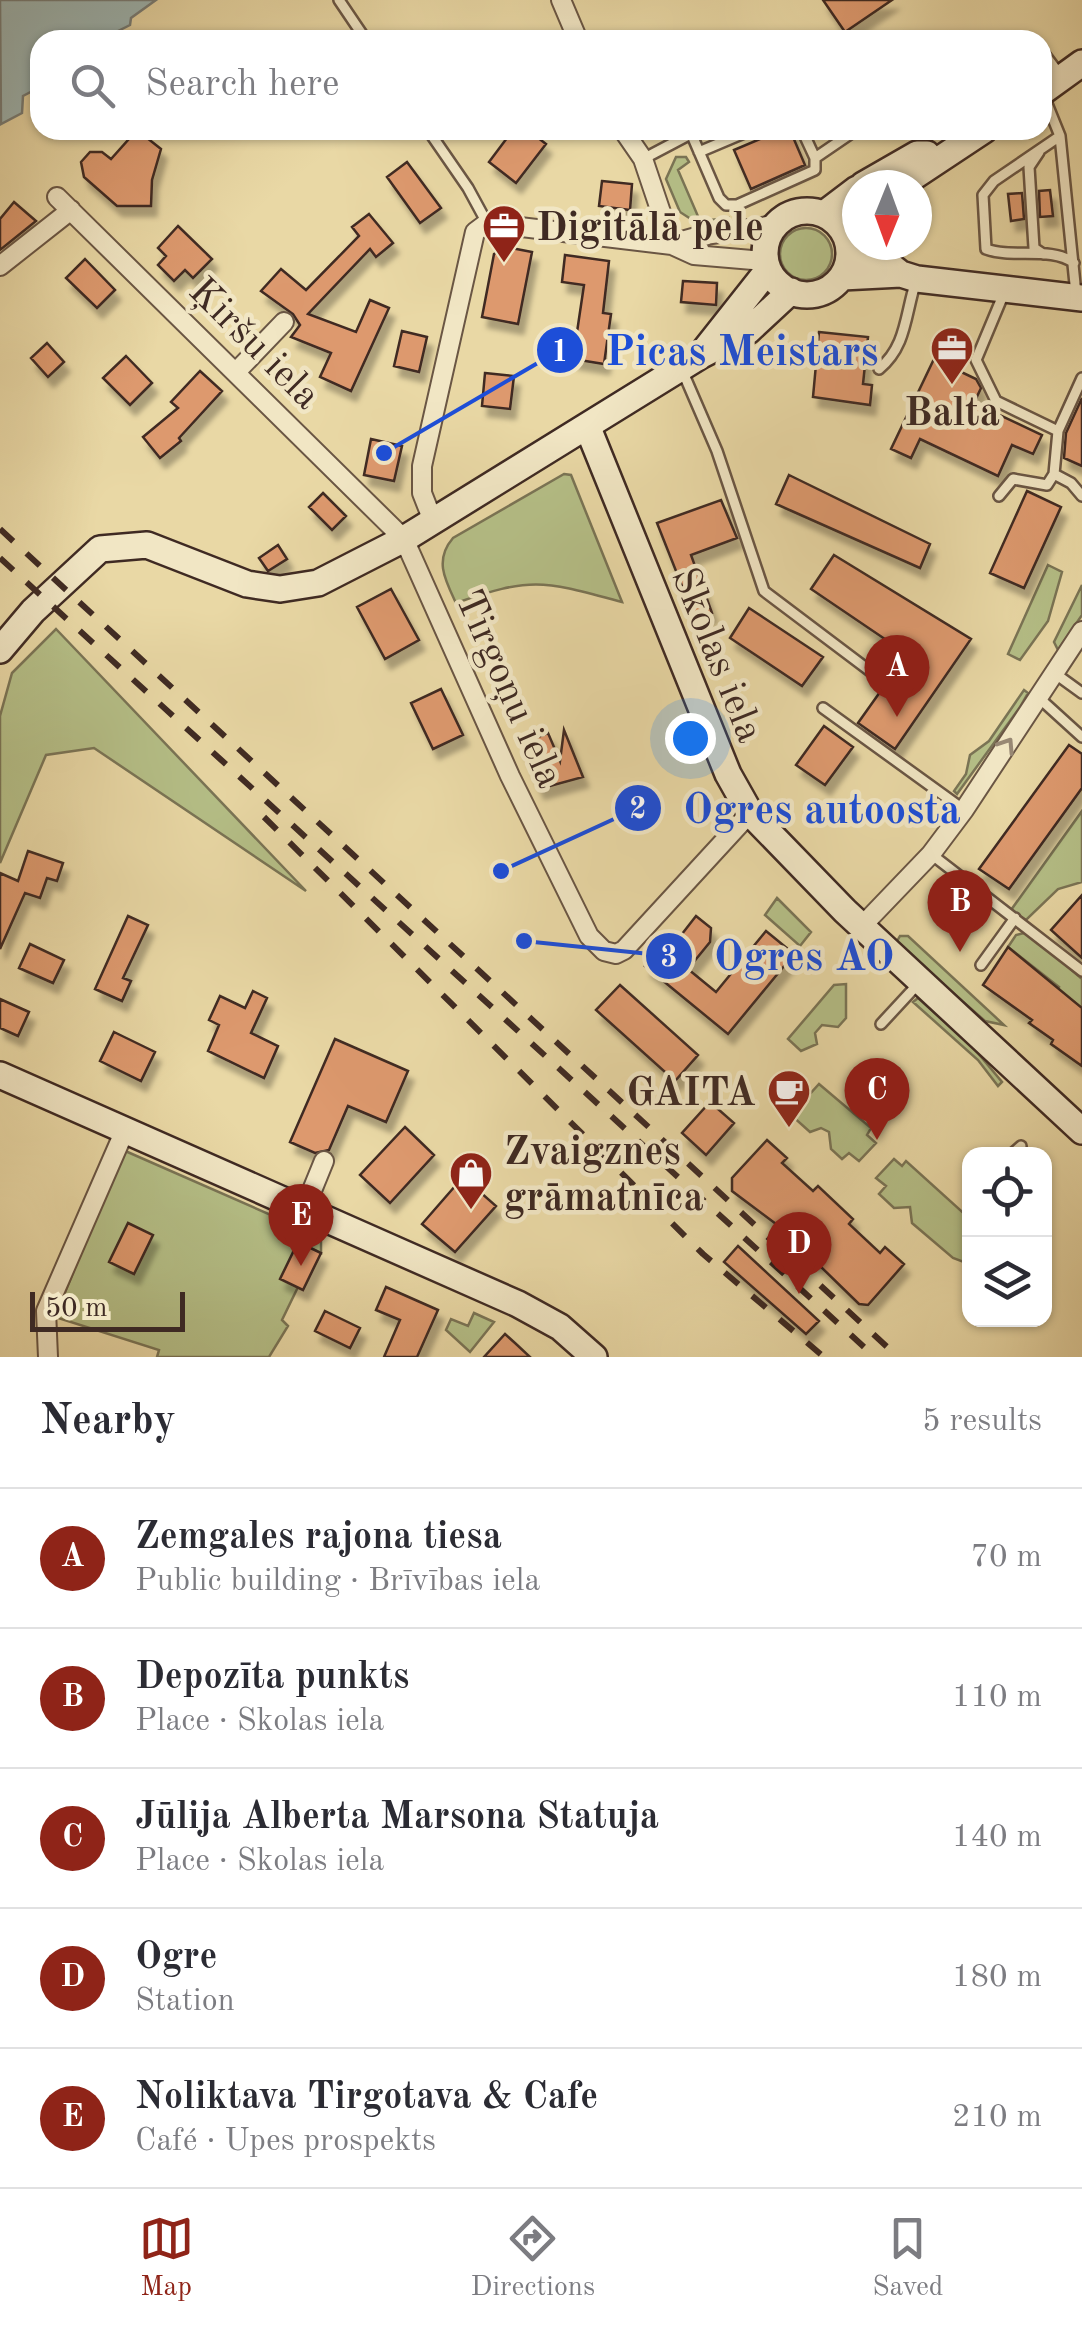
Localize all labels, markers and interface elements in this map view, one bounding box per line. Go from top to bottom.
search box [30,30,1052,140]
icon: search [65,58,120,113]
text: Search here [145,66,340,104]
north arrow [842,170,932,260]
office icon: Digitālā pele [481,203,527,264]
place label: Digitālā pele [536,210,764,250]
street label: Ķiršu iela [180,272,327,418]
callout: Picas Meistars [535,314,898,386]
office icon: Balta [929,325,975,386]
text: Picas Meistars [605,333,879,375]
text: 1 [551,338,569,368]
place label: Balta [904,395,1000,435]
street label: Skolas iela [662,563,768,749]
street label: Tirgoņu iela [446,585,569,794]
pin: A [864,634,930,717]
your location [665,713,716,764]
one-way arrow [995,738,1014,756]
callout: Ogres autoosta [613,772,981,844]
text: Ogres autoosta [683,791,961,833]
text: 2 [629,795,647,825]
pin: B [928,870,992,952]
callout: Ogres AO [644,920,914,992]
text: Ogres AO [714,938,894,980]
text: 3 [660,943,678,973]
pin: C [844,1058,910,1140]
cafe icon: GAITA [766,1068,812,1129]
place label: GAITA [626,1075,756,1115]
place label: Zvaigznes grāmatnīca [504,1134,704,1220]
map controls [962,1147,1052,1327]
button: locate [962,1147,1052,1237]
shop icon: Zvaigznes grāmatnīca [448,1150,494,1211]
pin: E [268,1184,334,1266]
pin: D [766,1212,832,1294]
button: layers [962,1237,1052,1327]
scale bar [30,1287,185,1332]
text: 50 m [45,1295,108,1323]
text: Nearby [40,1401,176,1443]
text: 5 results [922,1406,1042,1438]
text: Zemgales rajona tiesa [135,1519,502,1557]
text: A [60,1542,85,1574]
text: 70 m [971,1542,1042,1574]
text: Public building · Brīvības iela [135,1566,540,1598]
text: Depozīta punkts [135,1659,409,1697]
text: B [61,1682,84,1714]
text: 110 m [952,1682,1042,1714]
text: Place · Skolas iela [135,1706,384,1738]
text: Jūlija Alberta Marsona Statuja [135,1799,659,1837]
text: C [62,1822,83,1854]
text: 140 m [952,1822,1042,1854]
text: Place · Skolas iela [135,1846,384,1878]
text: Ogre [135,1939,218,1977]
text: D [60,1962,85,1994]
text: 180 m [952,1962,1042,1994]
text: Station [135,1986,235,2018]
text: Noliktava Tirgotava & Cafe [135,2079,598,2117]
text: E [61,2102,84,2134]
text: 210 m [952,2102,1042,2134]
text: Café · Upes prospekts [135,2126,436,2158]
tab: Map [139,2211,194,2306]
tab: Directions [471,2211,595,2306]
tab: Saved [872,2211,943,2306]

